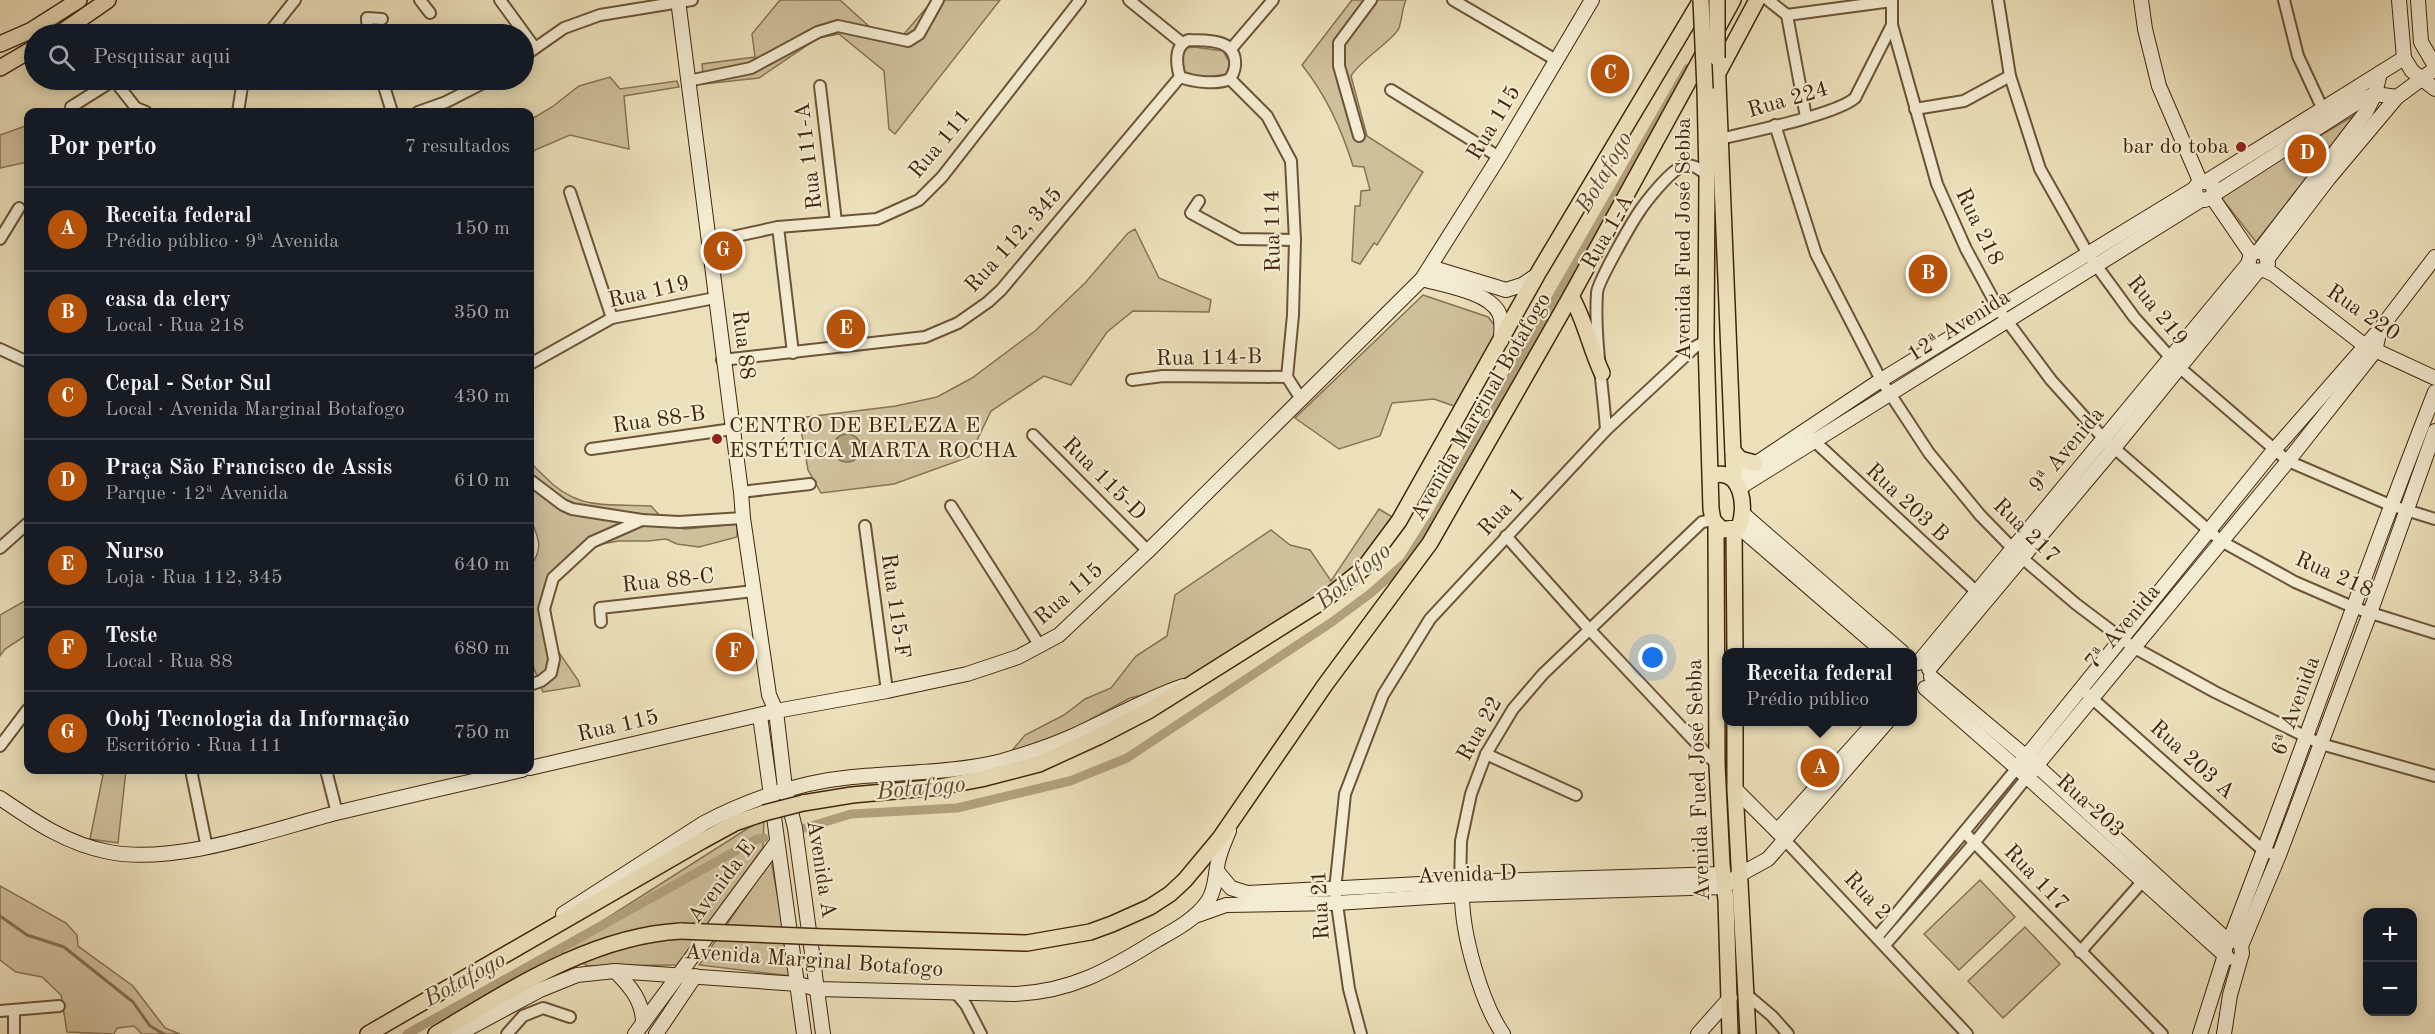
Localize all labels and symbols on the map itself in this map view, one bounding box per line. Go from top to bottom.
pin: C [1590,52,1630,97]
street label: Rua 224 [1745,78,1831,122]
street label: Rua 115 [1463,82,1525,164]
street label: Rua 111-A [791,101,826,211]
street label: Rua 111 [905,105,975,183]
street label: Avenida Fued José Sebba [1673,118,1695,360]
water label: Botafogo [1572,128,1638,219]
pin: D [2288,132,2326,176]
place label: bar do toba [2122,136,2229,158]
marker: bar do toba [2234,140,2248,154]
street label: Rua 112, 345 [961,183,1067,297]
street label: Rua 218 [1951,185,2007,269]
street label: Rua 114 [1261,189,1285,273]
street label: Rua 1-A [1578,191,1638,273]
pin: G [704,228,742,274]
pin: B [1908,252,1948,296]
street label: Rua 119 [606,272,692,312]
street label: Rua 219 [2122,272,2192,350]
street label: Rua 220 [2323,281,2403,345]
street label: 12ª Avenida [1904,286,2014,366]
street label: Avenida Marginal Botafogo [1407,289,1555,525]
pin: E [826,306,866,352]
street label: Rua 88 [728,309,758,381]
street label: Rua 114-B [1156,346,1262,370]
street label: Rua 88-B [611,403,707,437]
street label: 9ª Avenida [2025,403,2109,497]
place label: CENTRO DE BELEZA E ESTÉTICA MARTA ROCHA [729,415,1018,462]
marker: CENTRO DE BELEZA E ESTÉTICA MARTA ROCHA [710,432,724,446]
street label: Rua 115-D [1058,433,1150,525]
street label: Rua 203 B [1861,459,1953,547]
street label: Rua 1 [1474,484,1530,540]
street label: Rua 217 [1989,494,2063,568]
water label: Botafogo [1311,539,1396,616]
street label: Rua 218 [2292,548,2376,602]
street label: Rua 115-F [877,552,913,660]
street label: Rua 115 [1031,559,1107,629]
street label: Rua 88-C [621,565,715,597]
street label: 7ª Avenida [2081,580,2165,674]
pin: F [716,630,754,674]
your location [1638,643,1667,672]
street label: 6ª Avenida [2268,653,2324,758]
street label: Avenida Fued José Sebba [1684,658,1714,902]
street label: Rua 22 [1453,693,1507,765]
street label: Rua 115 [575,706,661,746]
street label: Rua 203 A [2145,716,2239,804]
pin: A [1800,746,1840,790]
street label: Rua 203 [2052,770,2128,842]
water label: Botafogo [874,773,967,805]
street label: Avenida A [802,818,840,920]
street label: Avenida E [684,836,760,928]
street label: Rua 117 [1999,841,2073,915]
street label: Avenida D [1417,862,1517,888]
street label: Rua 2 [1839,868,1895,924]
street label: Rua 21 [1308,869,1334,941]
street label: Avenida Marginal Botafogo [684,941,944,981]
water label: Botafogo [419,948,510,1013]

